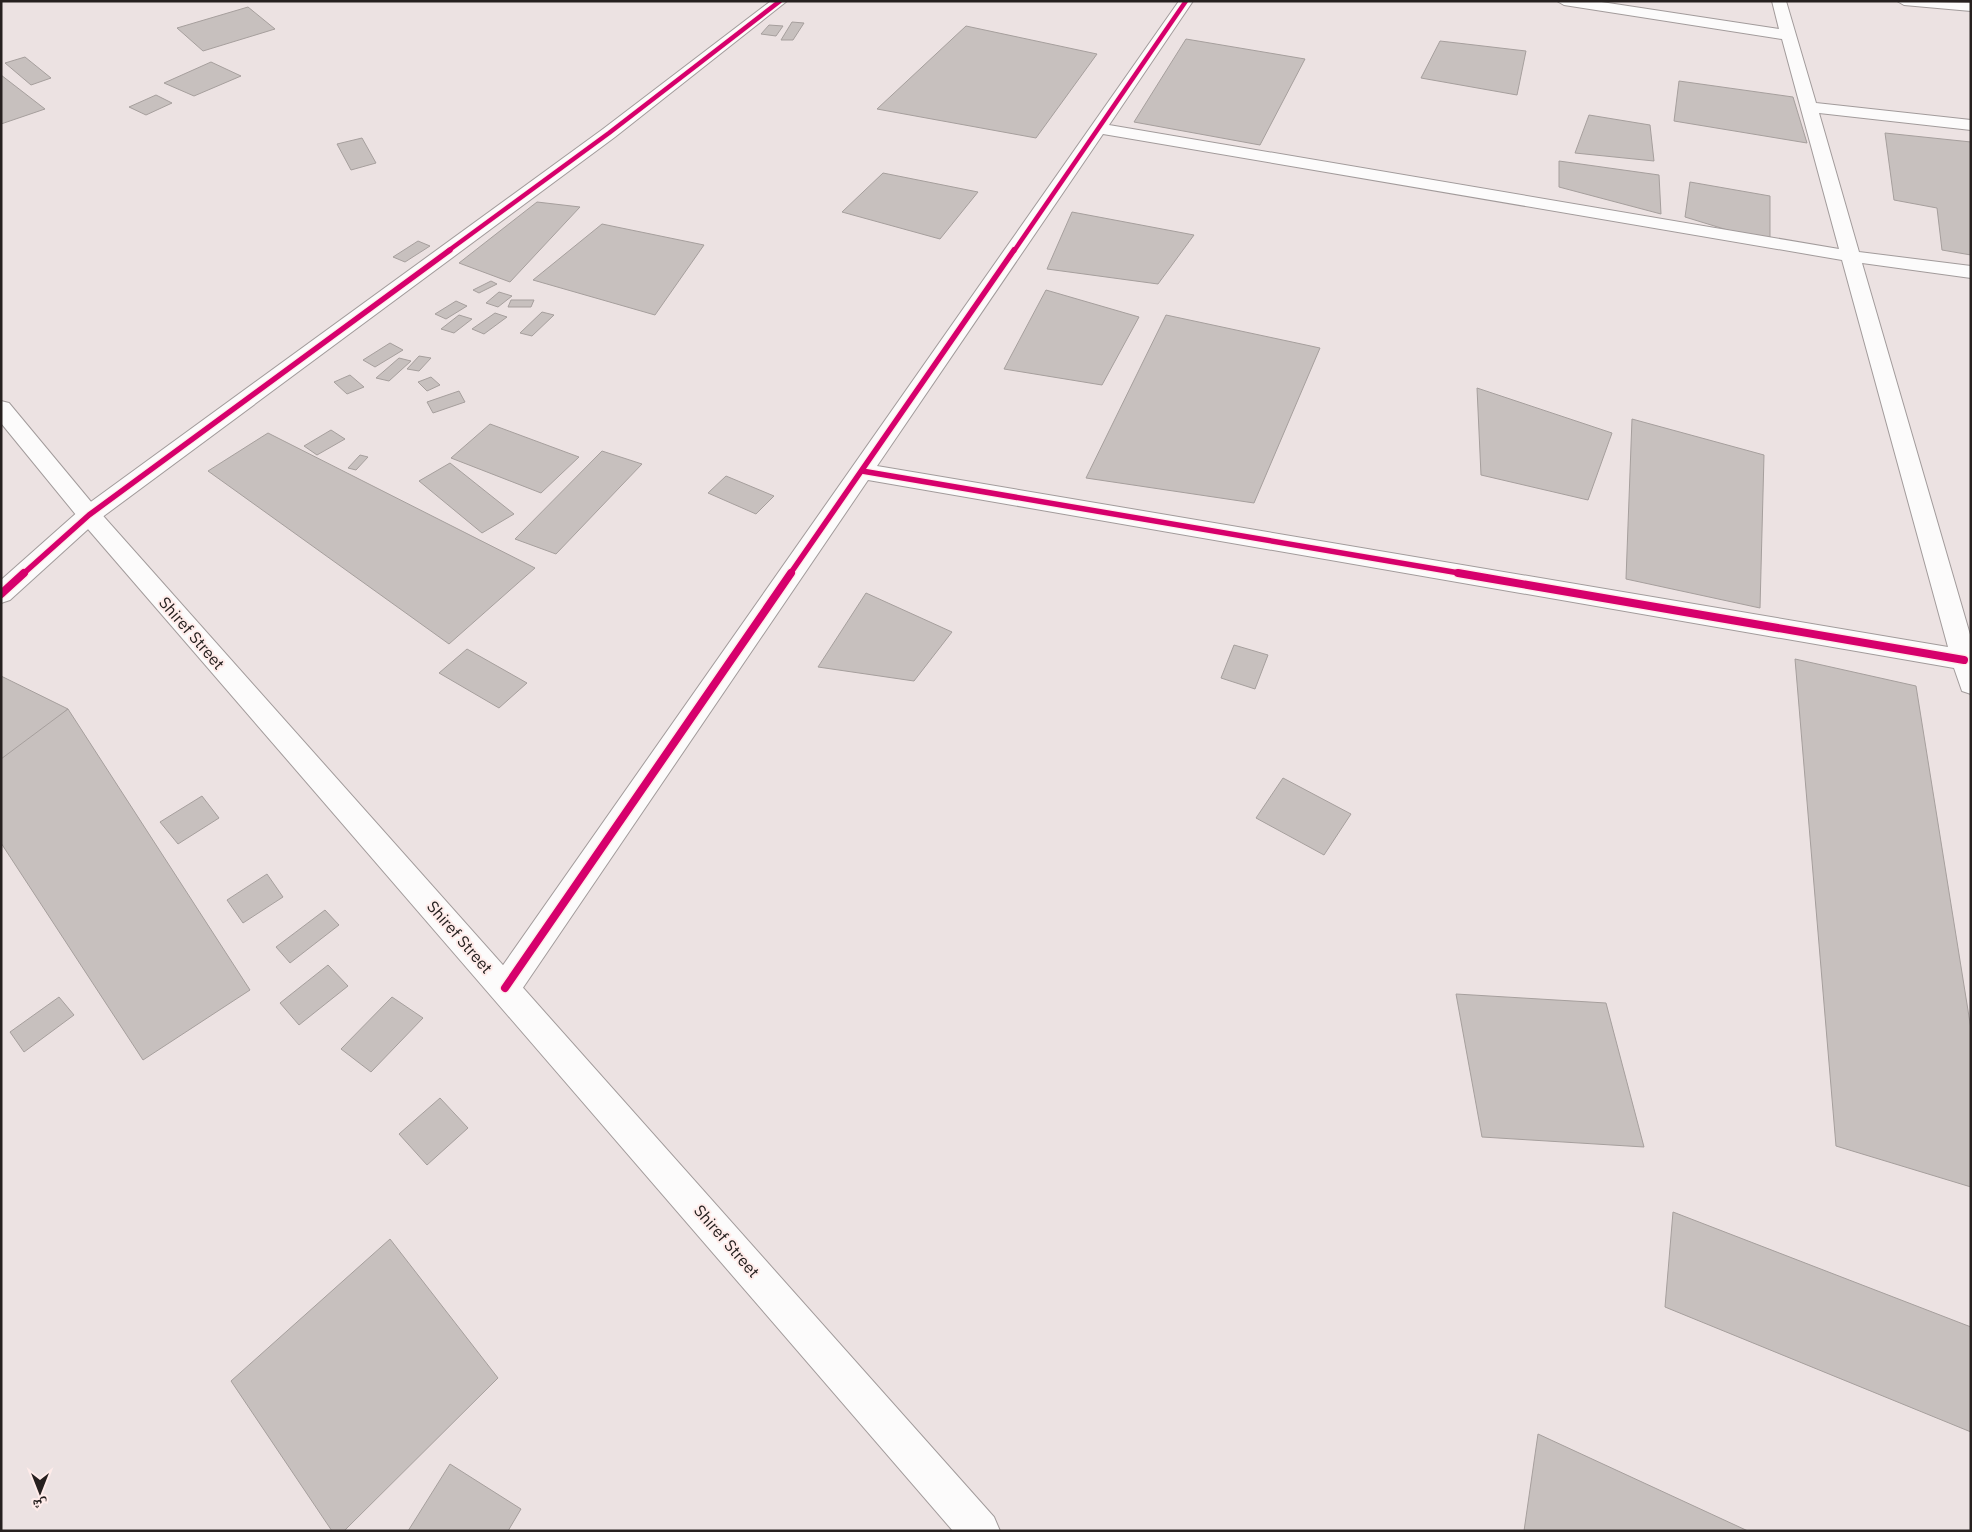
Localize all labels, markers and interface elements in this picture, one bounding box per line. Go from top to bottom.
street label: Shiref Street [155,593,229,673]
street label: Shiref Street [423,897,497,977]
street label: Shiref Street [690,1201,764,1281]
north arrow [15,1467,65,1517]
text: ش [32,1496,47,1514]

